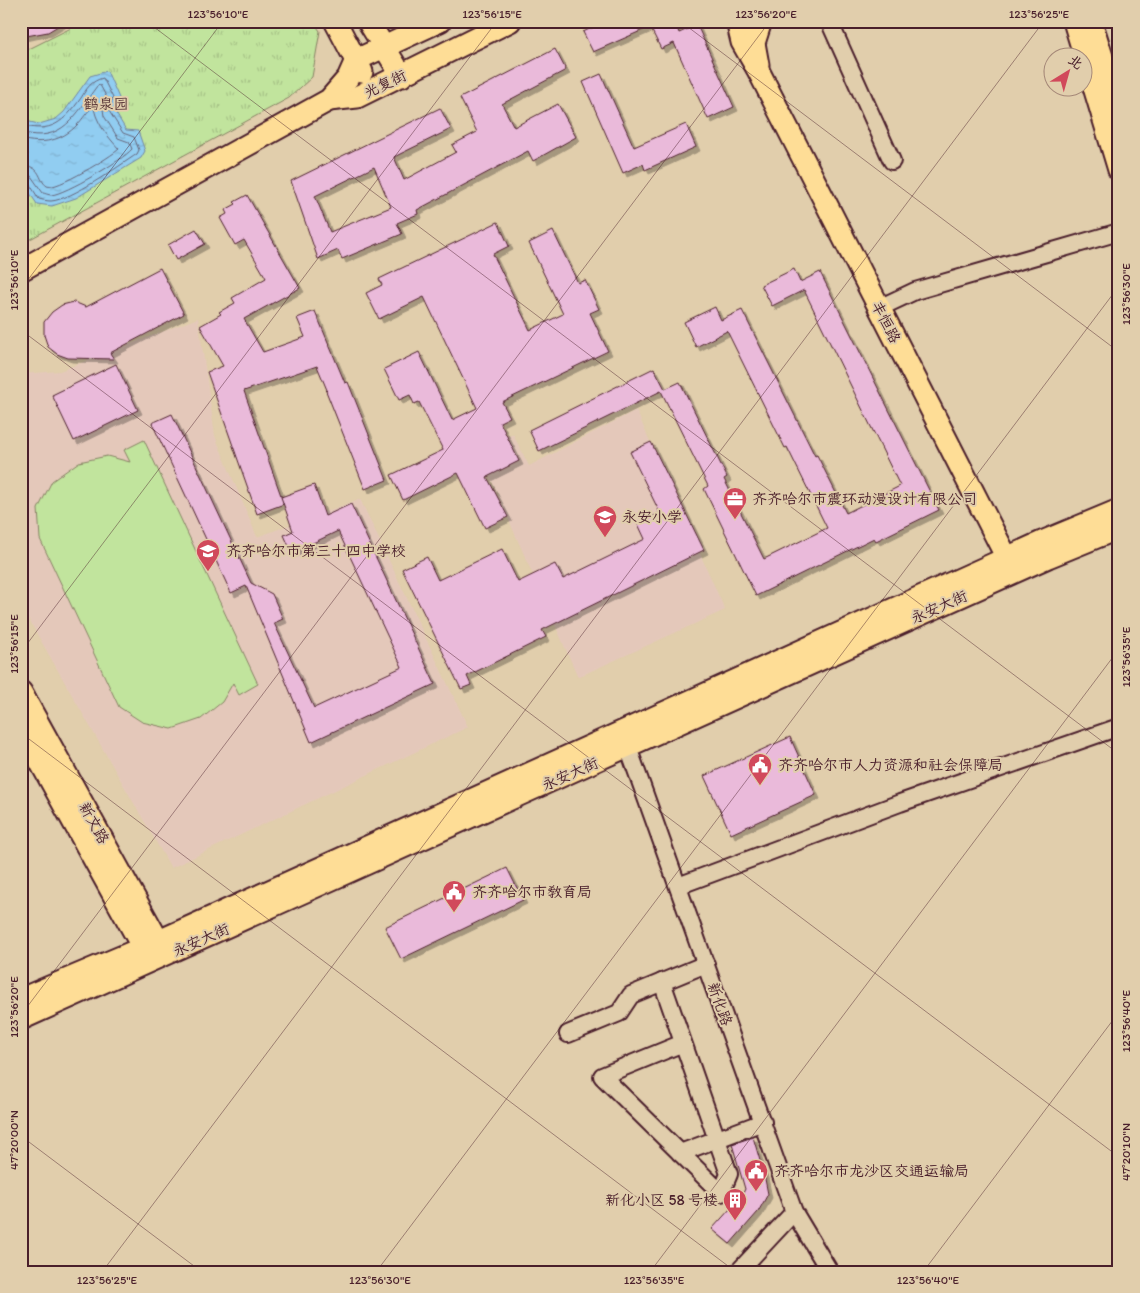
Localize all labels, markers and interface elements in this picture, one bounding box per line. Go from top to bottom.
text: 123°56'10"E [188,7,249,21]
text: 123°56'15"E [462,7,522,21]
text: 123°56'20"E [735,7,797,21]
text: 123°56'25"E [1009,7,1070,21]
north arrow [1042,48,1092,98]
text: 北 [1065,51,1086,73]
street label: 光复街 [361,66,409,102]
park label: 鹤泉园 [83,95,129,113]
text: 123°56'10"E [7,249,21,310]
text: 123°56'30"E [1119,263,1133,325]
street label: 丰恒路 [868,298,904,346]
office icon: 齐齐哈尔市震环动漫设计有限公司 [722,486,748,520]
place label: 齐齐哈尔市震环动漫设计有限公司 [752,490,977,508]
school or university icon: 永安小学 [592,504,618,538]
place label: 永安小学 [622,508,682,526]
school or university icon: 齐齐哈尔市第三十四中学校 [195,538,221,572]
place label: 齐齐哈尔市第三十四中学校 [226,542,406,560]
street label: 永安大街 [908,587,970,627]
text: 123°56'15"E [7,614,21,674]
text: 123°56'35"E [1119,626,1133,687]
public building icon: 齐齐哈尔市人力资源和社会保障局 [747,752,773,786]
street label: 永安大街 [539,754,601,794]
place label: 齐齐哈尔市人力资源和社会保障局 [778,756,1003,774]
street label: 新文路 [75,799,113,847]
public building icon: 齐齐哈尔市教育局 [441,879,467,913]
place label: 齐齐哈尔市教育局 [472,883,592,901]
street label: 永安大街 [170,920,232,960]
text: 123°56'20"E [7,976,21,1038]
street label: 新化路 [704,980,736,1028]
text: 123°56'40"E [1119,989,1133,1052]
text: 47°20'00"N [7,1110,21,1170]
text: 47°20'10"N [1119,1123,1133,1181]
public building icon: 齐齐哈尔市龙沙区交通运输局 [743,1158,769,1192]
place label: 齐齐哈尔市龙沙区交通运输局 [774,1162,969,1180]
building icon: 新化小区 58 号楼 [722,1187,748,1221]
place label: 新化小区 58 号楼 [605,1191,718,1209]
text: 123°56'25"E [77,1273,138,1287]
text: 123°56'30"E [349,1273,411,1287]
text: 123°56'35"E [624,1273,685,1287]
text: 123°56'40"E [897,1273,960,1287]

